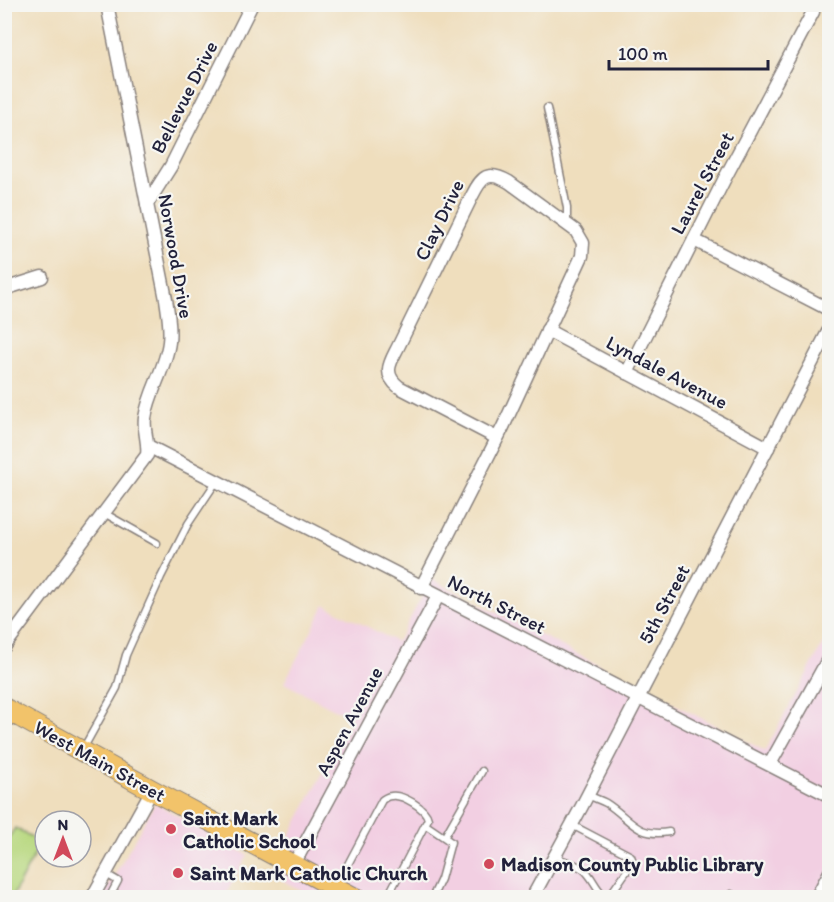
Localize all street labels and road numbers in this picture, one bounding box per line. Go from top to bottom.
street label: Bellevue Drive [145,37,223,157]
street label: Laurel Street [665,127,739,238]
street label: Clay Drive [409,175,469,265]
street label: Norwood Drive [153,192,199,320]
street label: Lyndale Avenue [602,330,732,414]
street label: 5th Street [633,560,695,648]
street label: North Street [444,569,550,639]
street label: Aspen Avenue [310,662,388,780]
street label: West Main Street [30,715,170,807]

